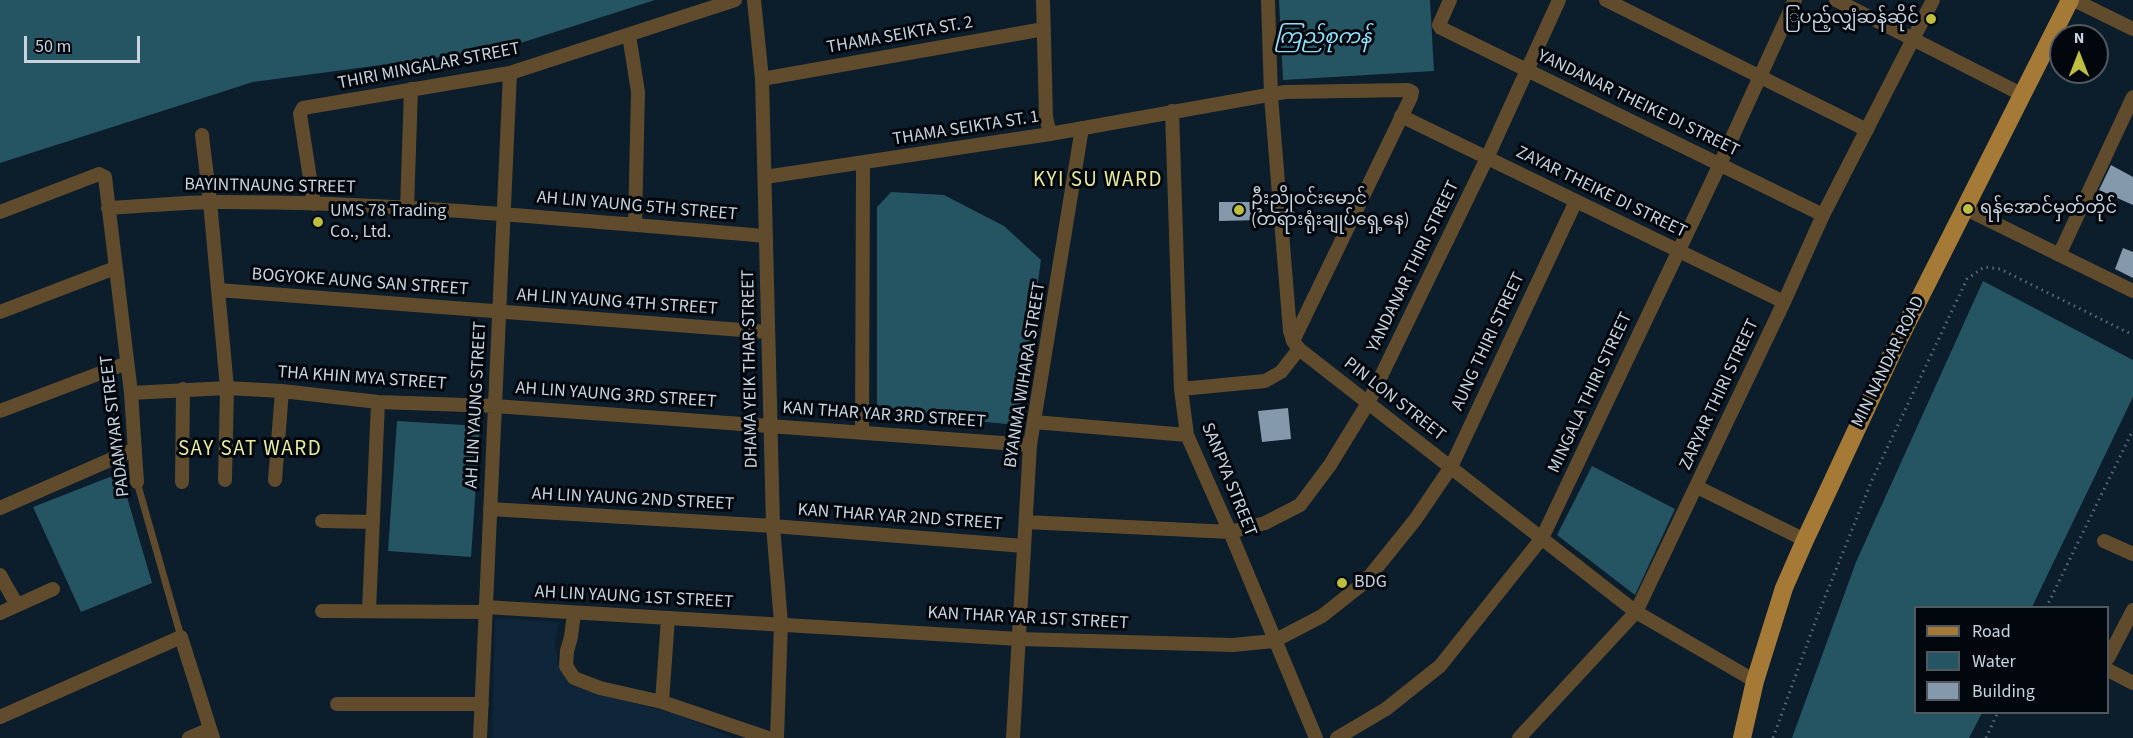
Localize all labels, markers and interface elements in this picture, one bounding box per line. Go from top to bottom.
place label: ြပည့်လျှံဆန်ဆိုင် [1785,8,1919,30]
marker: ြပည့်လျှံဆန်ဆိုင် [1924,12,1938,26]
street label: THAMA SEIKTA ST. 2 [825,13,975,59]
scale bar [27,24,142,62]
north arrow [2049,24,2109,84]
water label: ကြည်စုကန် [1275,27,1371,51]
text: N [2074,27,2084,49]
text: 50 m [35,34,71,59]
street label: THIRI MINGALAR STREET [336,39,522,95]
street label: YANDANAR THEIKE DI STREET [1534,46,1742,162]
street label: THAMA SEIKTA ST. 1 [891,107,1041,151]
street label: ZAYAR THEIKE DI STREET [1512,142,1690,244]
district label: KYI SU WARD [1033,168,1163,194]
street label: BAYINTNAUNG STREET [184,175,356,199]
street label: YANDANAR THIRI STREET [1363,178,1465,356]
street label: AH LIN YAUNG 5TH STREET [536,187,738,227]
place label: ဦးညိုဝင်းမောင် (တရားရုံးချုပ်ရှေ့နေ) [1251,189,1409,232]
place label: ရန်အောင်မှတ်တိုင် [1980,198,2117,220]
place label: UMS 78 Trading Co., Ltd. [330,201,446,244]
marker: ရန်အောင်မှတ်တိုင် [1961,202,1975,216]
marker: ဦးညိုဝင်းမောင် (တရားရုံးချုပ်ရှေ့နေ) [1232,203,1246,217]
marker: UMS 78 Trading Co., Ltd. [311,215,325,229]
street label: BOGYOKE AUNG SAN STREET [251,265,469,301]
street label: AUNG THIRI STREET [1448,269,1530,415]
street label: DHAMA YEIK THAR STREET [738,270,764,468]
street label: BYANMA WIHARA STREET [1001,280,1051,470]
street label: AH LIN YAUNG 4TH STREET [516,285,718,321]
street label: MIN NANDAR ROAD [1848,293,1930,431]
street label: MINGALA THIRI STREET [1544,309,1638,477]
street label: ZARYAR THIRI STREET [1676,316,1764,474]
street label: AH LIN YAUNG STREET [462,321,492,489]
street label: PADAMYAR STREET [97,354,135,498]
street label: PIN LON STREET [1339,354,1449,446]
street label: THA KHIN MYA STREET [277,362,447,396]
street label: AH LIN YAUNG 3RD STREET [515,378,717,414]
street label: KAN THAR YAR 3RD STREET [782,398,986,434]
street label: SANPYA STREET [1195,420,1261,540]
district label: SAY SAT WARD [178,437,322,463]
street label: AH LIN YAUNG 2ND STREET [531,484,735,516]
street label: KAN THAR YAR 2ND STREET [797,500,1003,536]
place label: BDG [1354,572,1387,594]
marker: BDG [1335,576,1349,590]
street label: AH LIN YAUNG 1ST STREET [534,582,734,614]
street label: KAN THAR YAR 1ST STREET [927,603,1129,635]
legend [1914,606,2109,714]
text: Road [1972,619,2011,644]
text: Water [1972,649,2016,674]
text: Building [1972,679,2035,704]

